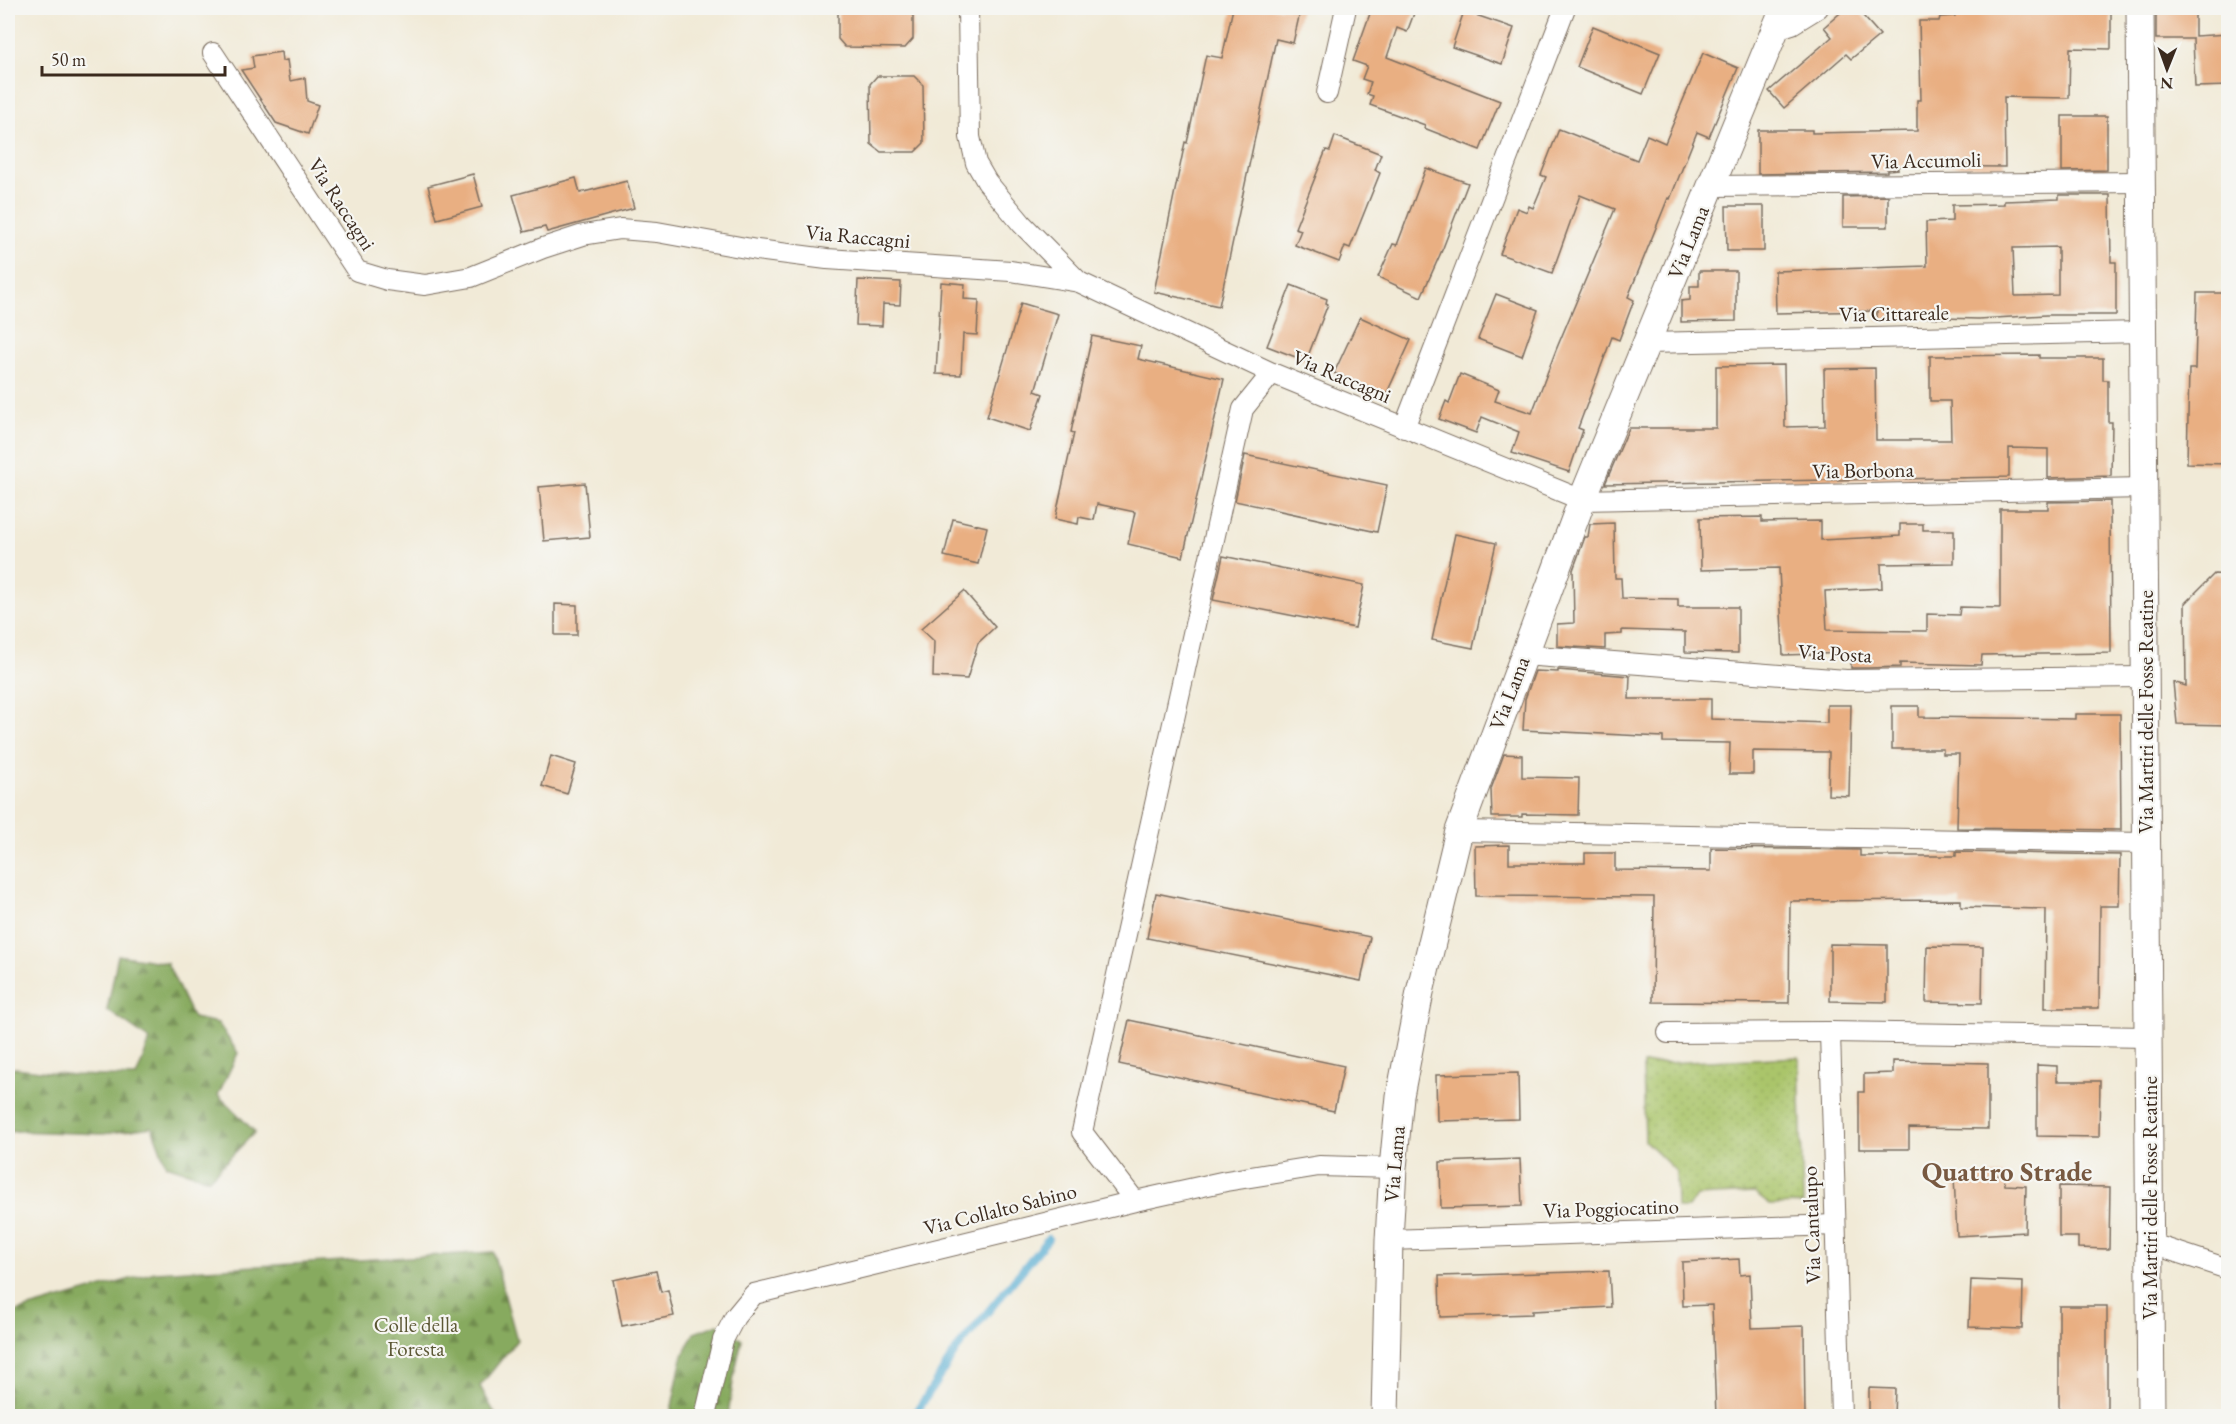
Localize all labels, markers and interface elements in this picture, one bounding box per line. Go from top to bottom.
scale bar [42,39,225,77]
north arrow [2137,39,2197,99]
text: 50 m [51,48,86,71]
text: N [2160,73,2173,94]
street label: Via Accumoli [1871,146,1981,174]
street label: Via Raccagni [302,153,382,255]
street label: Via Lama [1661,201,1715,283]
street label: Via Raccagni [805,218,911,254]
street label: Via Cittareale [1839,299,1949,327]
street label: Via Raccagni [1288,343,1396,409]
street label: Via Borbona [1812,456,1915,484]
street label: Via Martiri delle Fosse Reatine [2132,590,2159,834]
street label: Via Posta [1797,638,1873,668]
street label: Via Lama [1483,652,1536,734]
street label: Via Martiri delle Fosse Reatine [2136,1076,2163,1320]
street label: Via Lama [1377,1124,1411,1203]
district label: Quattro Strade [1922,1154,2092,1189]
street label: Via Cantalupo [1795,1165,1827,1285]
street label: Via Collalto Sabino [921,1177,1079,1241]
street label: Via Poggiocatino [1543,1192,1679,1224]
park label: Colle della Foresta [374,1311,459,1362]

